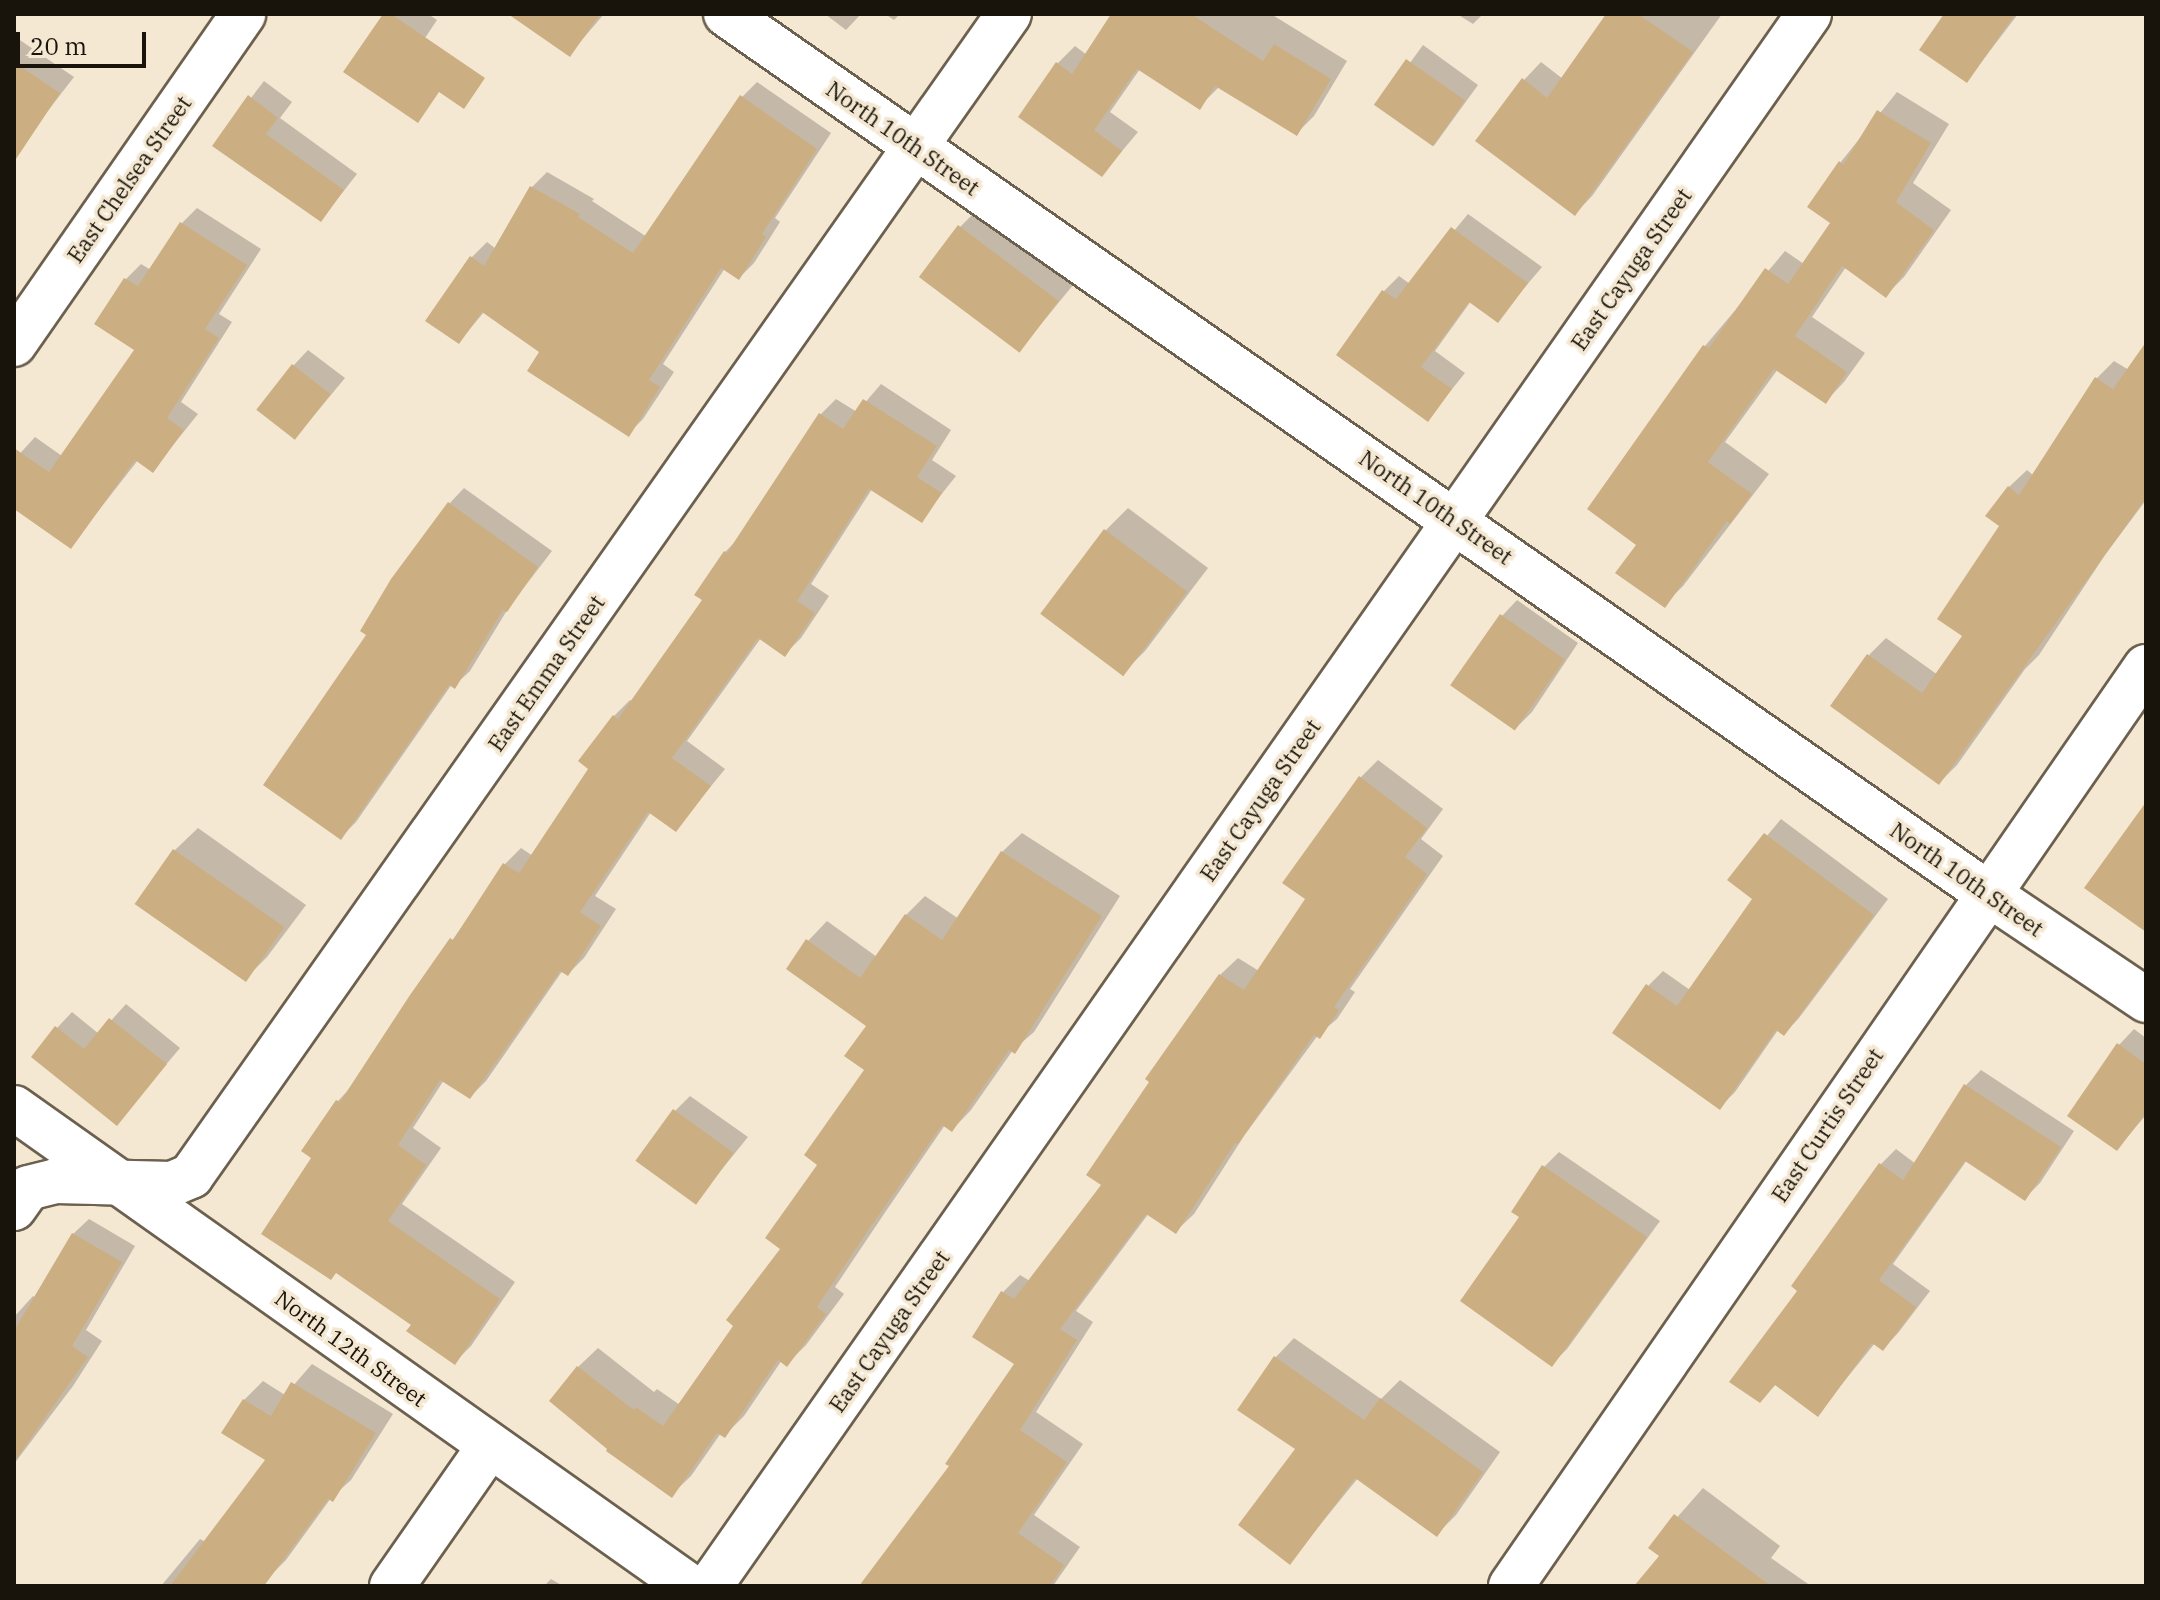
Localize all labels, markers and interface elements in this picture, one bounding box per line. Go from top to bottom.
scale bar [20,16,150,66]
text: 20 m [30,30,87,62]
street label: North 10th Street [821,75,985,201]
street label: East Chelsea Street [62,90,196,268]
street label: East Cayuga Street [1565,183,1697,355]
street label: North 10th Street [1354,444,1518,570]
street label: East Emma Street [482,590,610,756]
street label: East Cayuga Street [1194,714,1326,886]
street label: North 10th Street [1885,816,2049,942]
street label: East Curtis Street [1766,1043,1888,1207]
street label: East Cayuga Street [823,1245,955,1417]
street label: North 12th Street [270,1284,432,1412]

